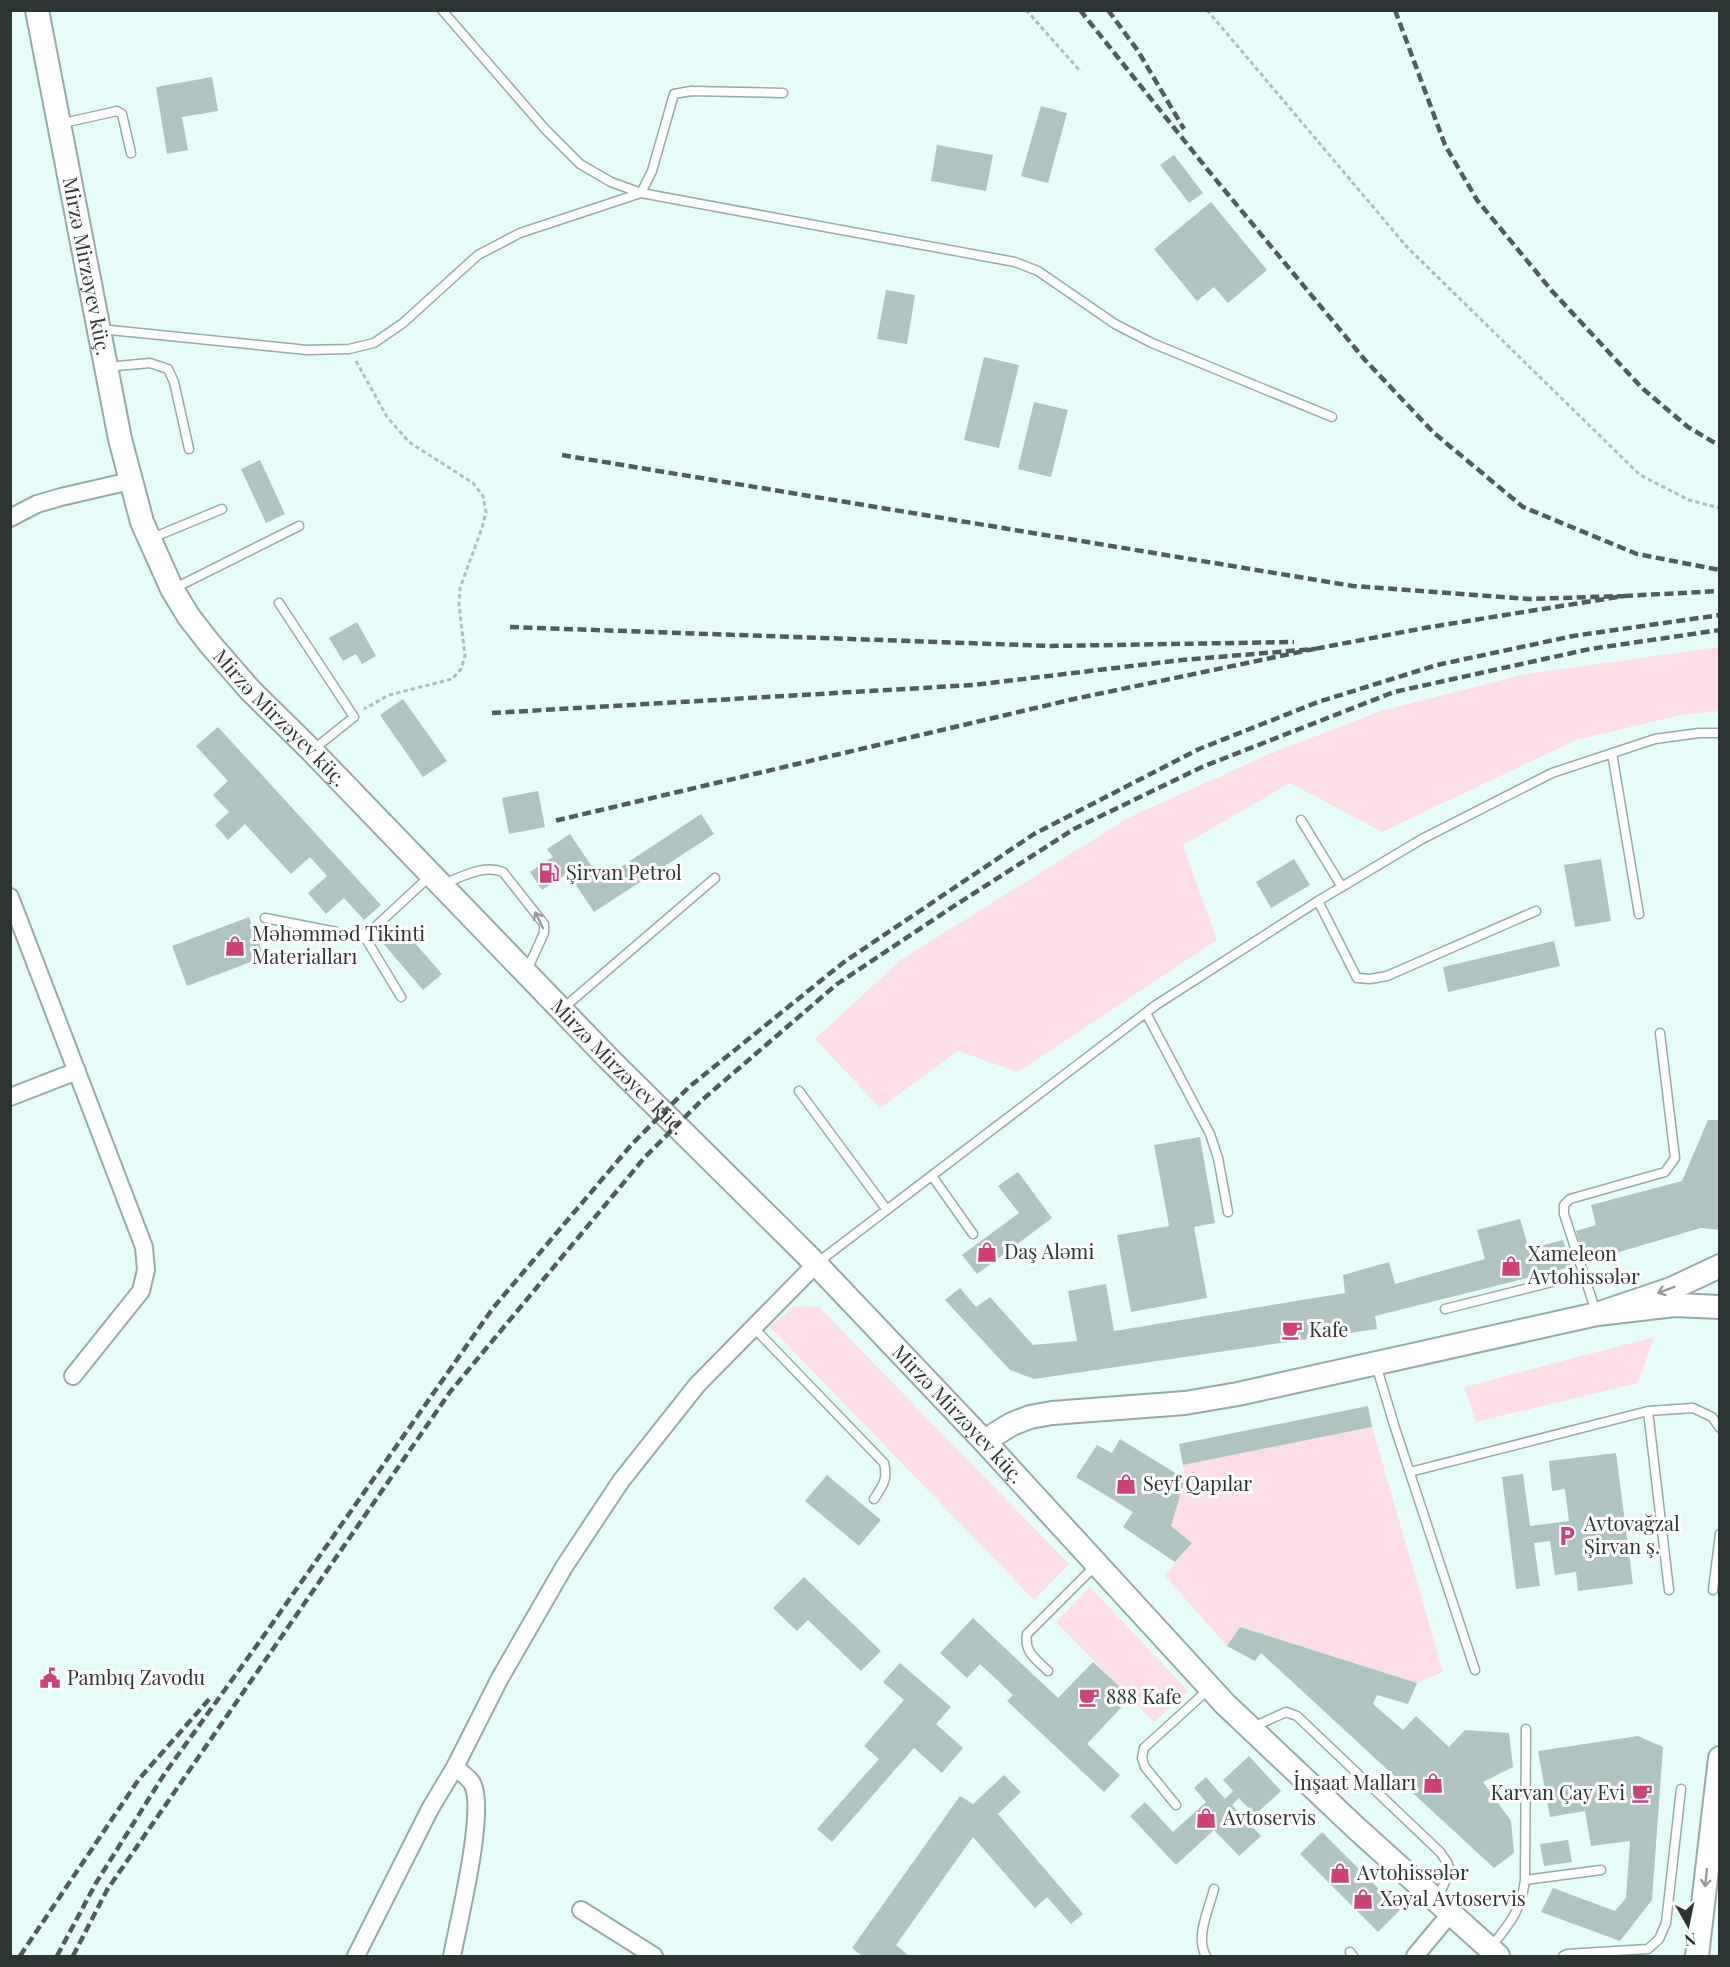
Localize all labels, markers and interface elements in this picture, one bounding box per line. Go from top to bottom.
street label: Mirzə Mirzəyev küç. [58,174,119,357]
street label: Mirzə Mirzəyev küç. [208,643,354,791]
place label: Şirvan Petrol [566,858,682,885]
fuel station icon: Şirvan Petrol [537,861,561,885]
one-way arrow [533,911,545,929]
place label: Məhəmməd Tikinti Materialları [252,919,425,969]
shop icon: Məhəmməd Tikinti Materialları [223,934,247,958]
street label: Mirzə Mirzəyev küç. [546,992,692,1140]
place label: Daş Aləmi [1004,1237,1094,1264]
place label: Xameleon Avtohissələr [1527,1239,1640,1289]
shop icon: Daş Aləmi [975,1240,999,1264]
shop icon: Xameleon Avtohissələr [1499,1254,1523,1278]
one-way arrow [1658,1285,1676,1296]
place label: Kafe [1309,1315,1348,1342]
cafe icon: Kafe [1280,1318,1304,1342]
street label: Mirzə Mirzəyev küç. [887,1338,1031,1488]
place label: Seyf Qapılar [1143,1469,1252,1496]
shop icon: Seyf Qapılar [1114,1472,1138,1496]
place label: Avtovağzal Şirvan ş. [1583,1509,1680,1559]
parking icon: Avtovağzal Şirvan ş. [1555,1524,1579,1548]
place label: Pambıq Zavodu [67,1663,206,1690]
public building icon: Pambıq Zavodu [38,1666,62,1690]
place label: 888 Kafe [1106,1682,1182,1709]
cafe icon: 888 Kafe [1077,1685,1101,1709]
place label: İnşaat Malları [1293,1768,1416,1795]
shop icon: İnşaat Malları [1421,1771,1445,1795]
place label: Karvan Çay Evi [1491,1778,1625,1805]
cafe icon: Karvan Çay Evi [1630,1781,1654,1805]
place label: Avtoservis [1222,1803,1316,1830]
shop icon: Avtoservis [1194,1806,1218,1830]
place label: Avtohissələr [1356,1858,1469,1885]
shop icon: Avtohissələr [1328,1861,1352,1885]
one-way arrow [1700,1868,1711,1888]
place label: Xəyal Avtoservis [1380,1884,1526,1911]
shop icon: Xəyal Avtoservis [1351,1887,1375,1911]
north arrow [1658,1895,1718,1955]
text: N [1683,1929,1698,1952]

